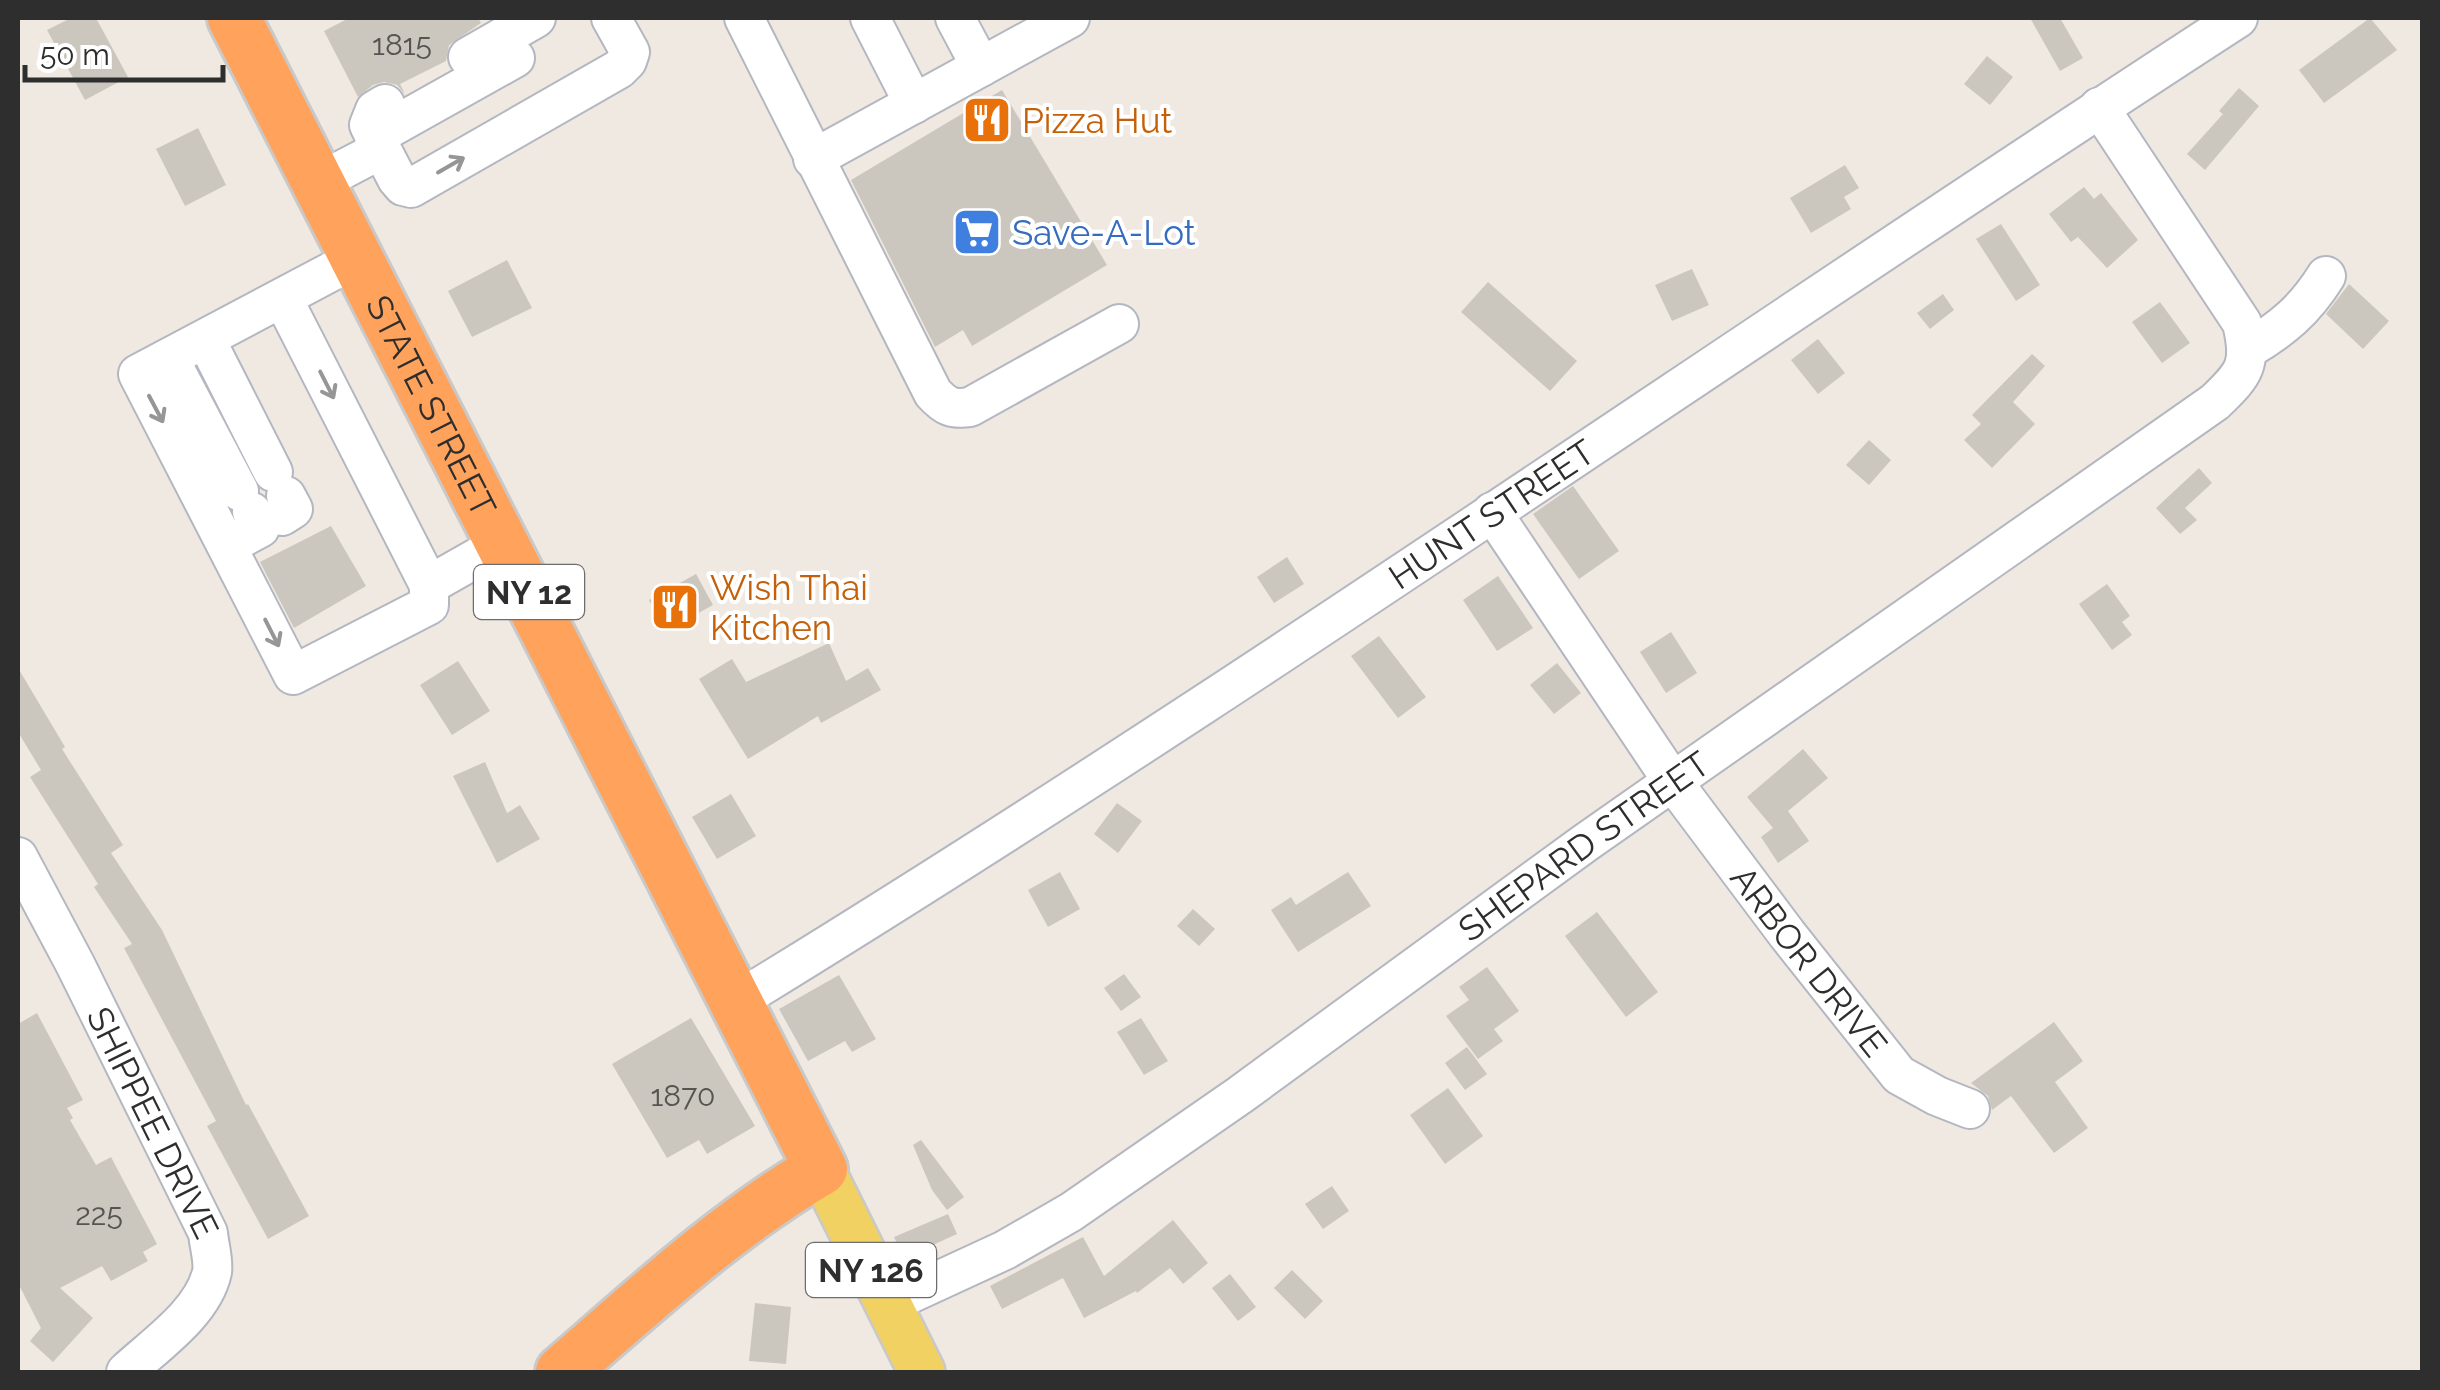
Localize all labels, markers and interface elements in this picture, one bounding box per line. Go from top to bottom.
scale bar [25,20,222,82]
house number: 1815 [372,27,432,62]
text: 50 m [40,37,110,72]
restaurant icon: Pizza Hut [961,94,1013,146]
place label: Pizza Hut [1022,100,1172,141]
one-way arrow [437,155,465,175]
supermarket icon: Save-A-Lot [951,206,1003,258]
place label: Save-A-Lot [1012,212,1196,253]
street label: STATE STREET [358,288,505,523]
one-way arrow [318,370,337,400]
one-way arrow [147,393,166,423]
street label: HUNT STREET [1381,431,1602,597]
road number: NY 12 [474,565,584,619]
place label: Wish Thai Kitchen [710,567,868,648]
restaurant icon: Wish Thai Kitchen [649,581,701,633]
one-way arrow [263,617,282,647]
street label: SHEPARD STREET [1450,742,1717,949]
street label: ARBOR DRIVE [1723,858,1896,1064]
street label: SHIPPEE DRIVE [79,1000,228,1245]
house number: 1870 [651,1078,715,1113]
house number: 225 [75,1197,123,1232]
road number: NY 126 [806,1243,936,1297]

